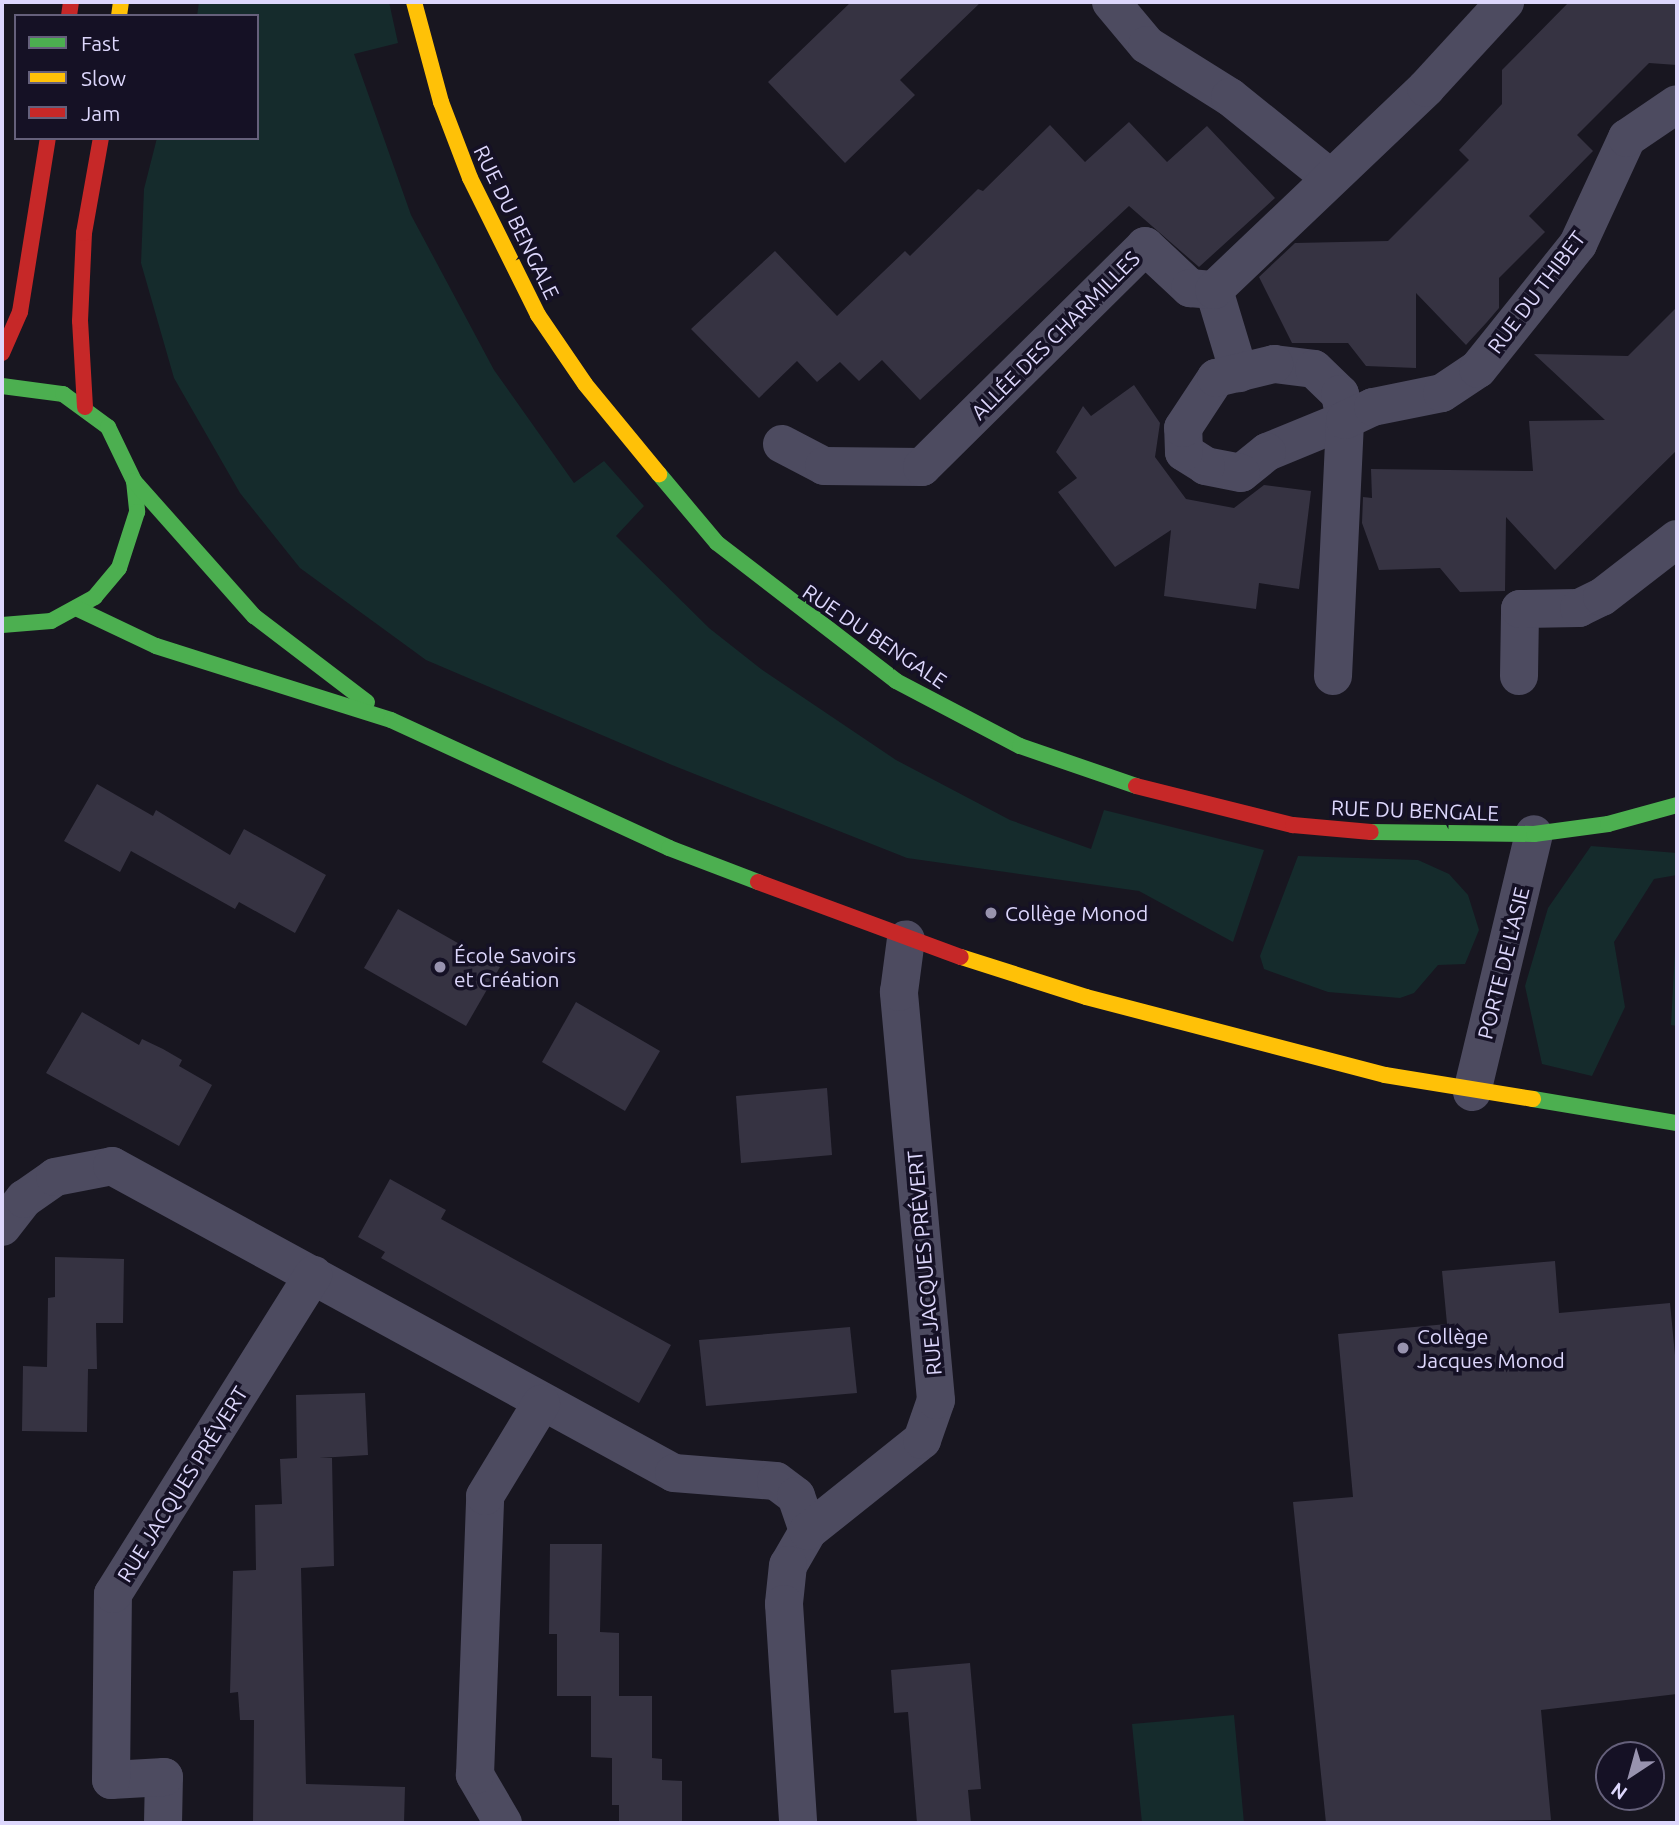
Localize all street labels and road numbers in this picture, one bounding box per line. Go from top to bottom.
street label: RUE DU BENGALE [469,141,565,303]
street label: RUE DU THIBET [1482,226,1590,358]
street label: ALLÉE DES CHARMILLES [966,246,1144,424]
street label: RUE DU BENGALE [798,579,952,693]
street label: RUE DU BENGALE [1331,794,1499,826]
street label: PORTE DE L'ASIE [1472,884,1534,1042]
street label: RUE JACQUES PRÉVERT [902,1149,946,1377]
street label: RUE JACQUES PRÉVERT [111,1382,253,1586]

